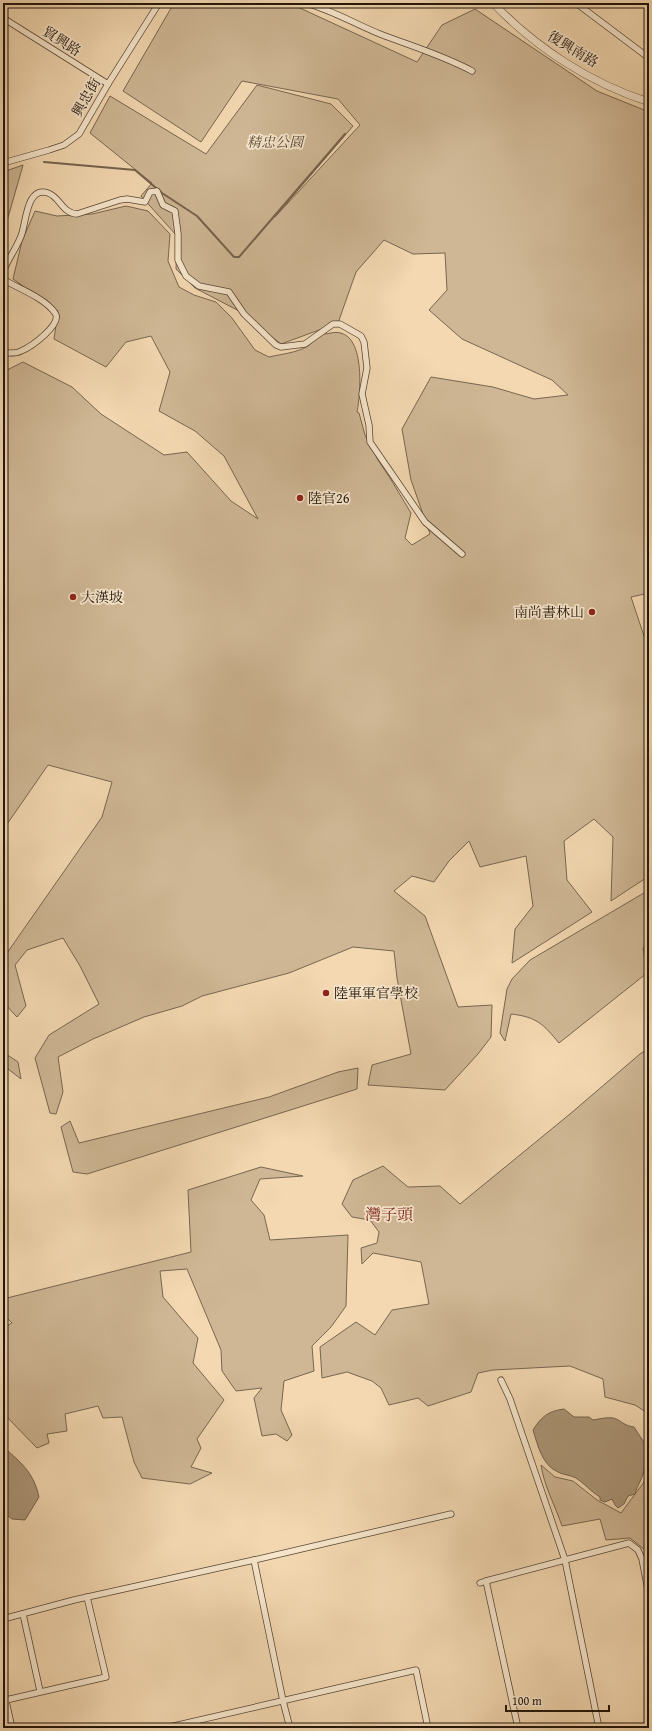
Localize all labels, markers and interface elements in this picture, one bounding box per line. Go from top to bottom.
street label: 貿興路 [39,21,85,61]
street label: 復興南路 [544,26,602,72]
street label: 興忠街 [67,74,105,120]
park label: 精忠公園 [247,132,305,152]
place label: 陸官26 [308,488,350,508]
marker: 陸官26 [295,493,305,503]
place label: 大漢坡 [81,587,123,607]
marker: 大漢坡 [68,592,78,602]
place label: 南尚書林山 [514,602,584,622]
marker: 南尚書林山 [587,607,597,617]
place label: 陸軍軍官學校 [334,983,418,1003]
marker: 陸軍軍官學校 [321,988,331,998]
district label: 灣子頭 [365,1202,413,1226]
scale bar [506,1687,609,1713]
text: 100 m [512,1692,542,1709]

